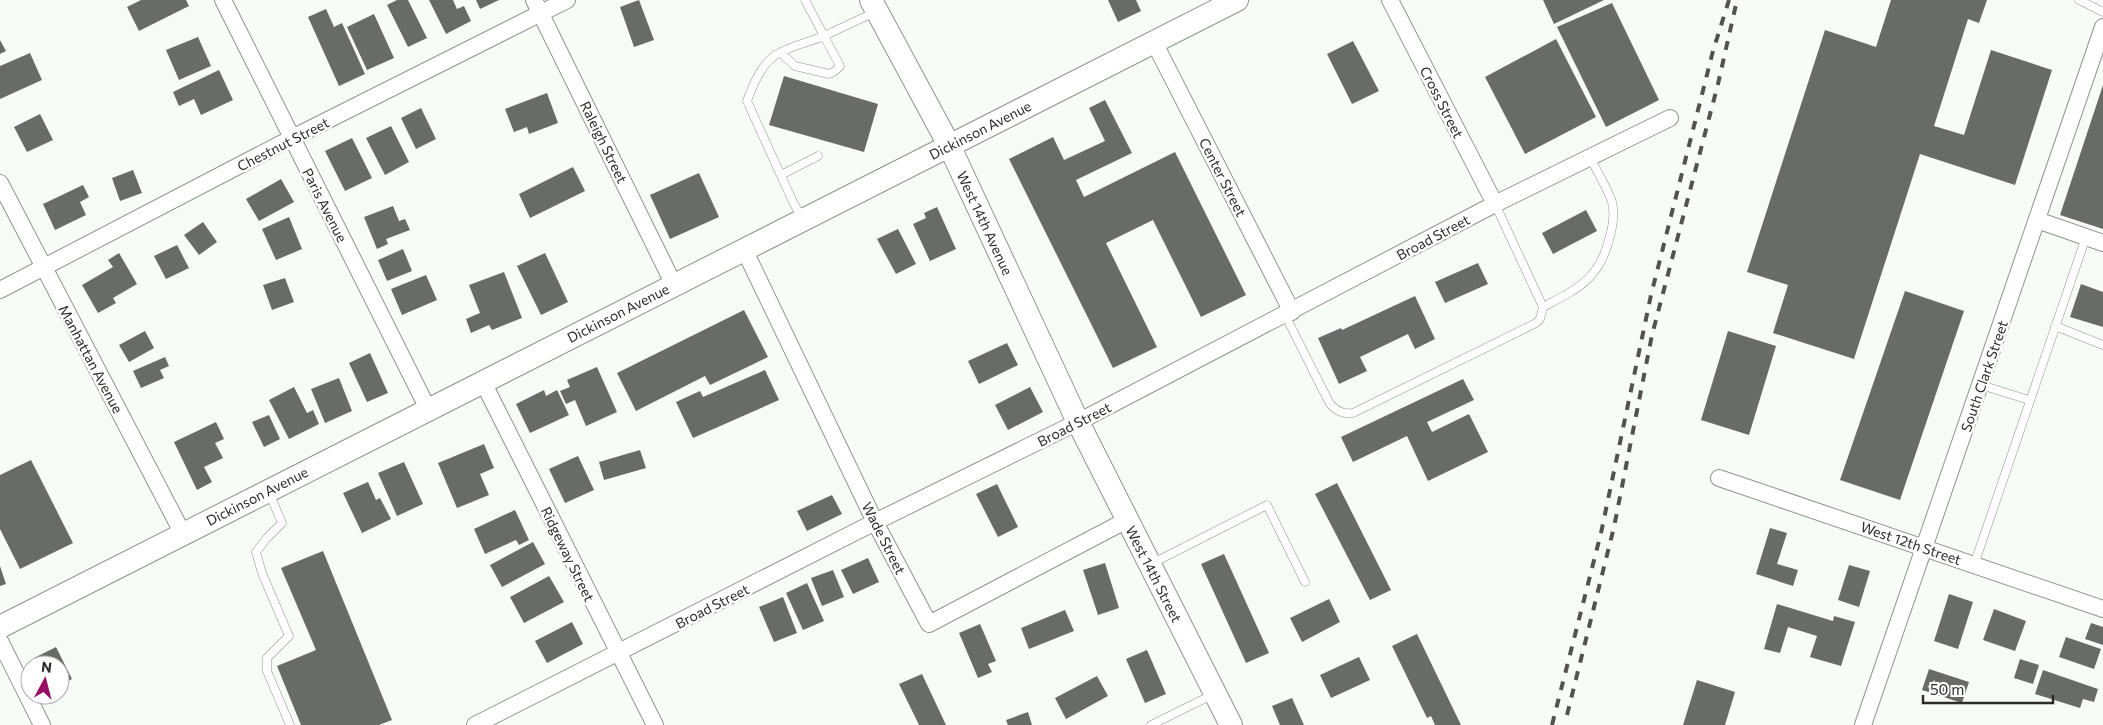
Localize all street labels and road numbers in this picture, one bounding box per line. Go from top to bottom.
street label: Cross Street [1417,63,1467,141]
street label: Dickinson Avenue [926,97,1034,163]
street label: Raleigh Street [577,98,631,186]
street label: Chestnut Street [234,113,332,174]
street label: Center Street [1196,135,1250,219]
street label: Paris Avenue [299,165,351,245]
street label: West 14th Avenue [953,168,1017,278]
street label: Broad Street [1394,210,1473,263]
street label: Dickinson Avenue [564,280,672,346]
street label: Manhattan Avenue [55,302,127,416]
street label: South Clark Street [1957,318,2011,434]
street label: Broad Street [1034,398,1114,450]
street label: Dickinson Avenue [203,463,311,529]
street label: Wade Street [859,499,910,577]
street label: Ridgeway Street [538,504,598,604]
street label: West 12th Street [1858,518,1964,568]
street label: West 14th Street [1122,523,1186,625]
street label: Broad Street [672,580,752,632]

